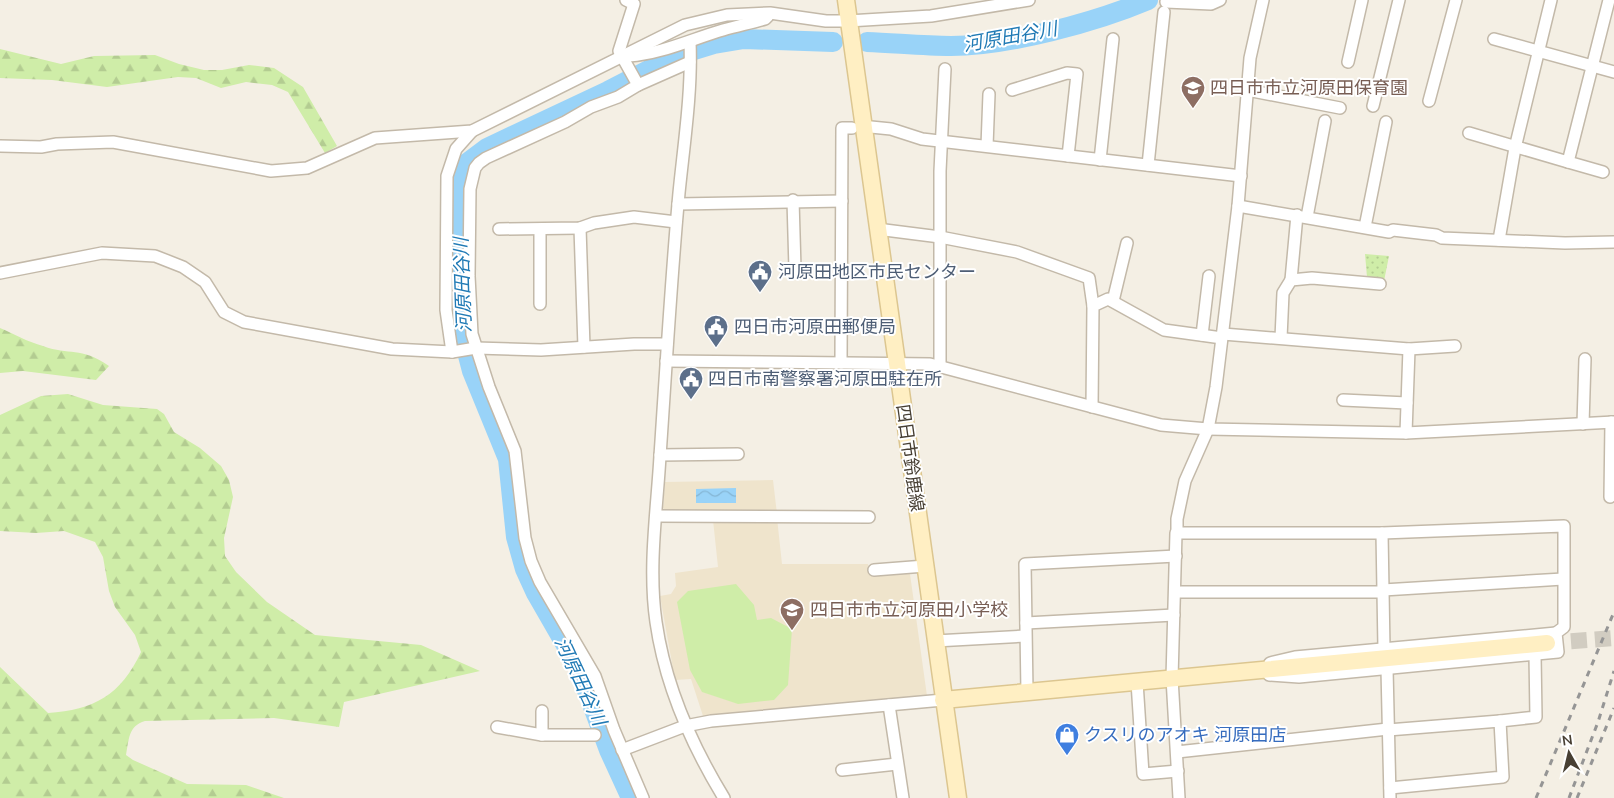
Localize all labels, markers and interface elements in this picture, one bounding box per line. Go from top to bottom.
water label: 河原田谷川 [961,16,1061,56]
school or university icon: 四日市市立河原田保育園 [1180,75,1206,109]
place label: 四日市市立河原田保育園 [1210,76,1408,99]
water label: 河原田谷川 [448,235,476,333]
public building icon: 河原田地区市民センター [747,259,773,293]
place label: 河原田地区市民センター [778,260,976,283]
public building icon: 四日市河原田郵便局 [703,314,729,348]
place label: 四日市河原田郵便局 [734,315,896,338]
public building icon: 四日市南警察署河原田駐在所 [678,366,704,400]
place label: 四日市南警察署河原田駐在所 [708,367,942,390]
street label: 四日市鈴鹿線 [892,403,929,513]
school or university icon: 四日市市立河原田小学校 [779,597,805,631]
place label: 四日市市立河原田小学校 [810,598,1008,621]
water label: 河原田谷川 [550,633,613,731]
shop icon: クスリのアオキ 河原田店 [1054,722,1080,756]
place label: クスリのアオキ 河原田店 [1084,723,1286,746]
north arrow [1544,728,1594,778]
text: N [1561,730,1574,750]

